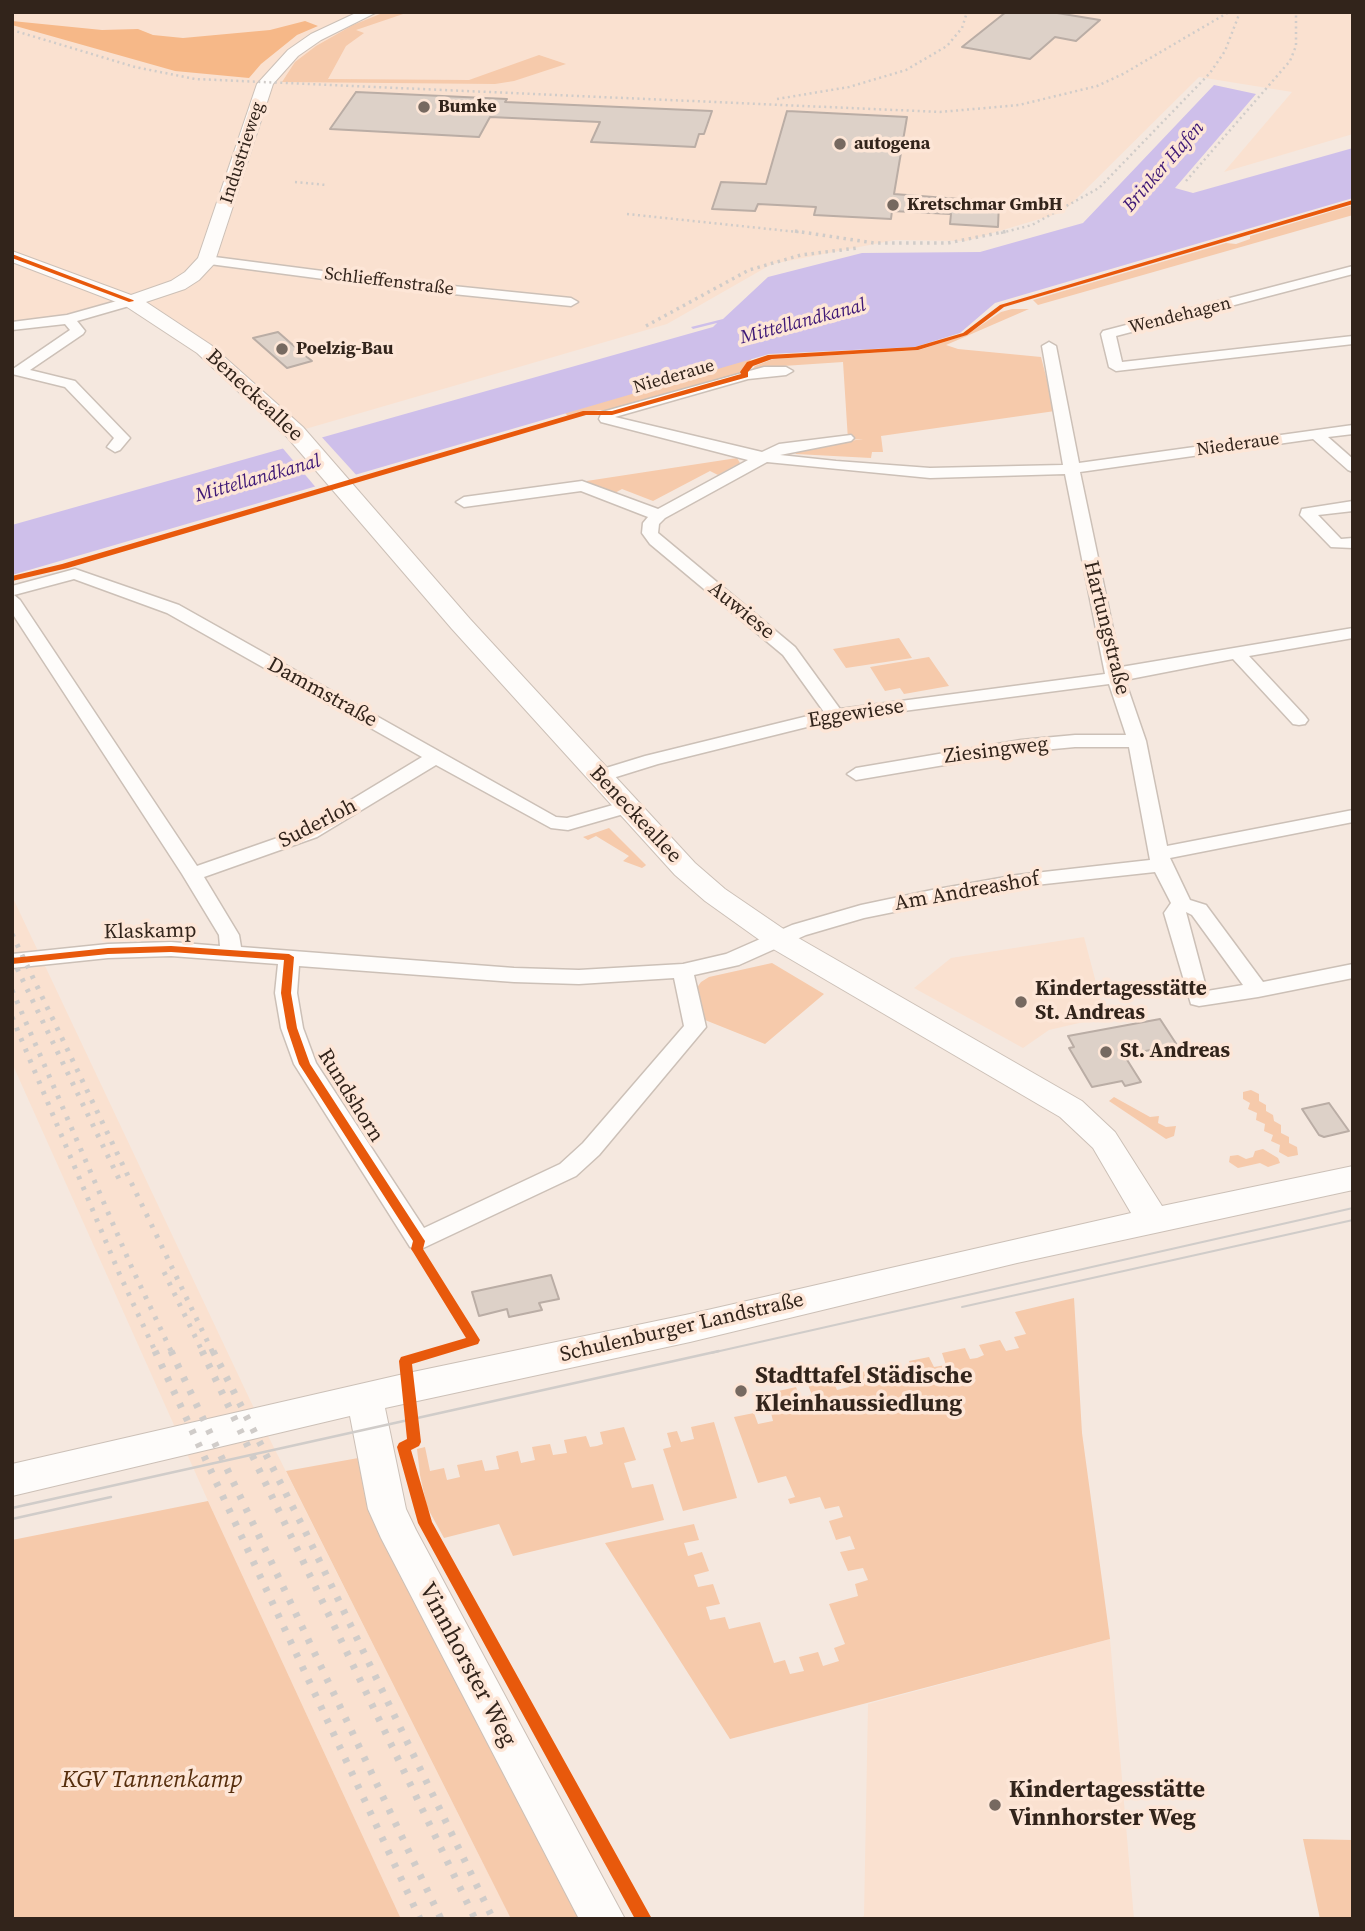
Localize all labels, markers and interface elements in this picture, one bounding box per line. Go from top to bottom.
place label: Bumke [438,96,497,118]
street label: Industrieweg [216,99,270,207]
marker: Bumke [416,99,432,115]
water label: Brinker Hafen [1119,117,1209,217]
place label: autogena [854,133,930,155]
marker: autogena [832,136,848,152]
place label: Kretschmar GmbH [907,194,1062,216]
marker: Kretschmar GmbH [885,197,901,213]
street label: Schlieffenstraße [323,263,455,301]
street label: Wendehagen [1127,293,1233,339]
water label: Mittellandkanal [738,294,868,350]
place label: Poelzig-Bau [296,338,393,360]
marker: Poelzig-Bau [274,341,290,357]
street label: Beneckeallee [200,345,308,447]
street label: Niederaue [631,355,717,399]
street label: Niederaue [1195,429,1281,461]
water label: Mittellandkanal [193,450,323,508]
street label: Hartungstraße [1077,558,1135,698]
street label: Auwiese [703,577,779,645]
street label: Dammstraße [263,652,381,734]
street label: Eggewiese [806,694,906,734]
street label: Ziesingweg [942,732,1050,770]
street label: Beneckeallee [584,761,686,869]
street label: Suderloh [275,794,361,854]
street label: Am Andreashof [893,867,1041,917]
street label: Klaskamp [104,919,196,945]
place label: Kindertagesstätte St. Andreas [1035,977,1207,1027]
marker: Kindertagesstätte St. Andreas [1013,994,1029,1010]
place label: St. Andreas [1120,1039,1230,1065]
marker: St. Andreas [1098,1044,1114,1060]
street label: Rundshorn [311,1045,389,1147]
street label: Schulenburger Landstraße [558,1288,806,1368]
place label: Stadttafel Städische Kleinhaussiedlung [755,1363,972,1419]
marker: Stadttafel Städische Kleinhaussiedlung [733,1383,749,1399]
street label: Vinnhorster Weg [412,1578,522,1752]
park label: KGV Tannenkamp [62,1767,242,1795]
place label: Kindertagesstätte Vinnhorster Weg [1009,1777,1205,1833]
marker: Kindertagesstätte Vinnhorster Weg [987,1797,1003,1813]

